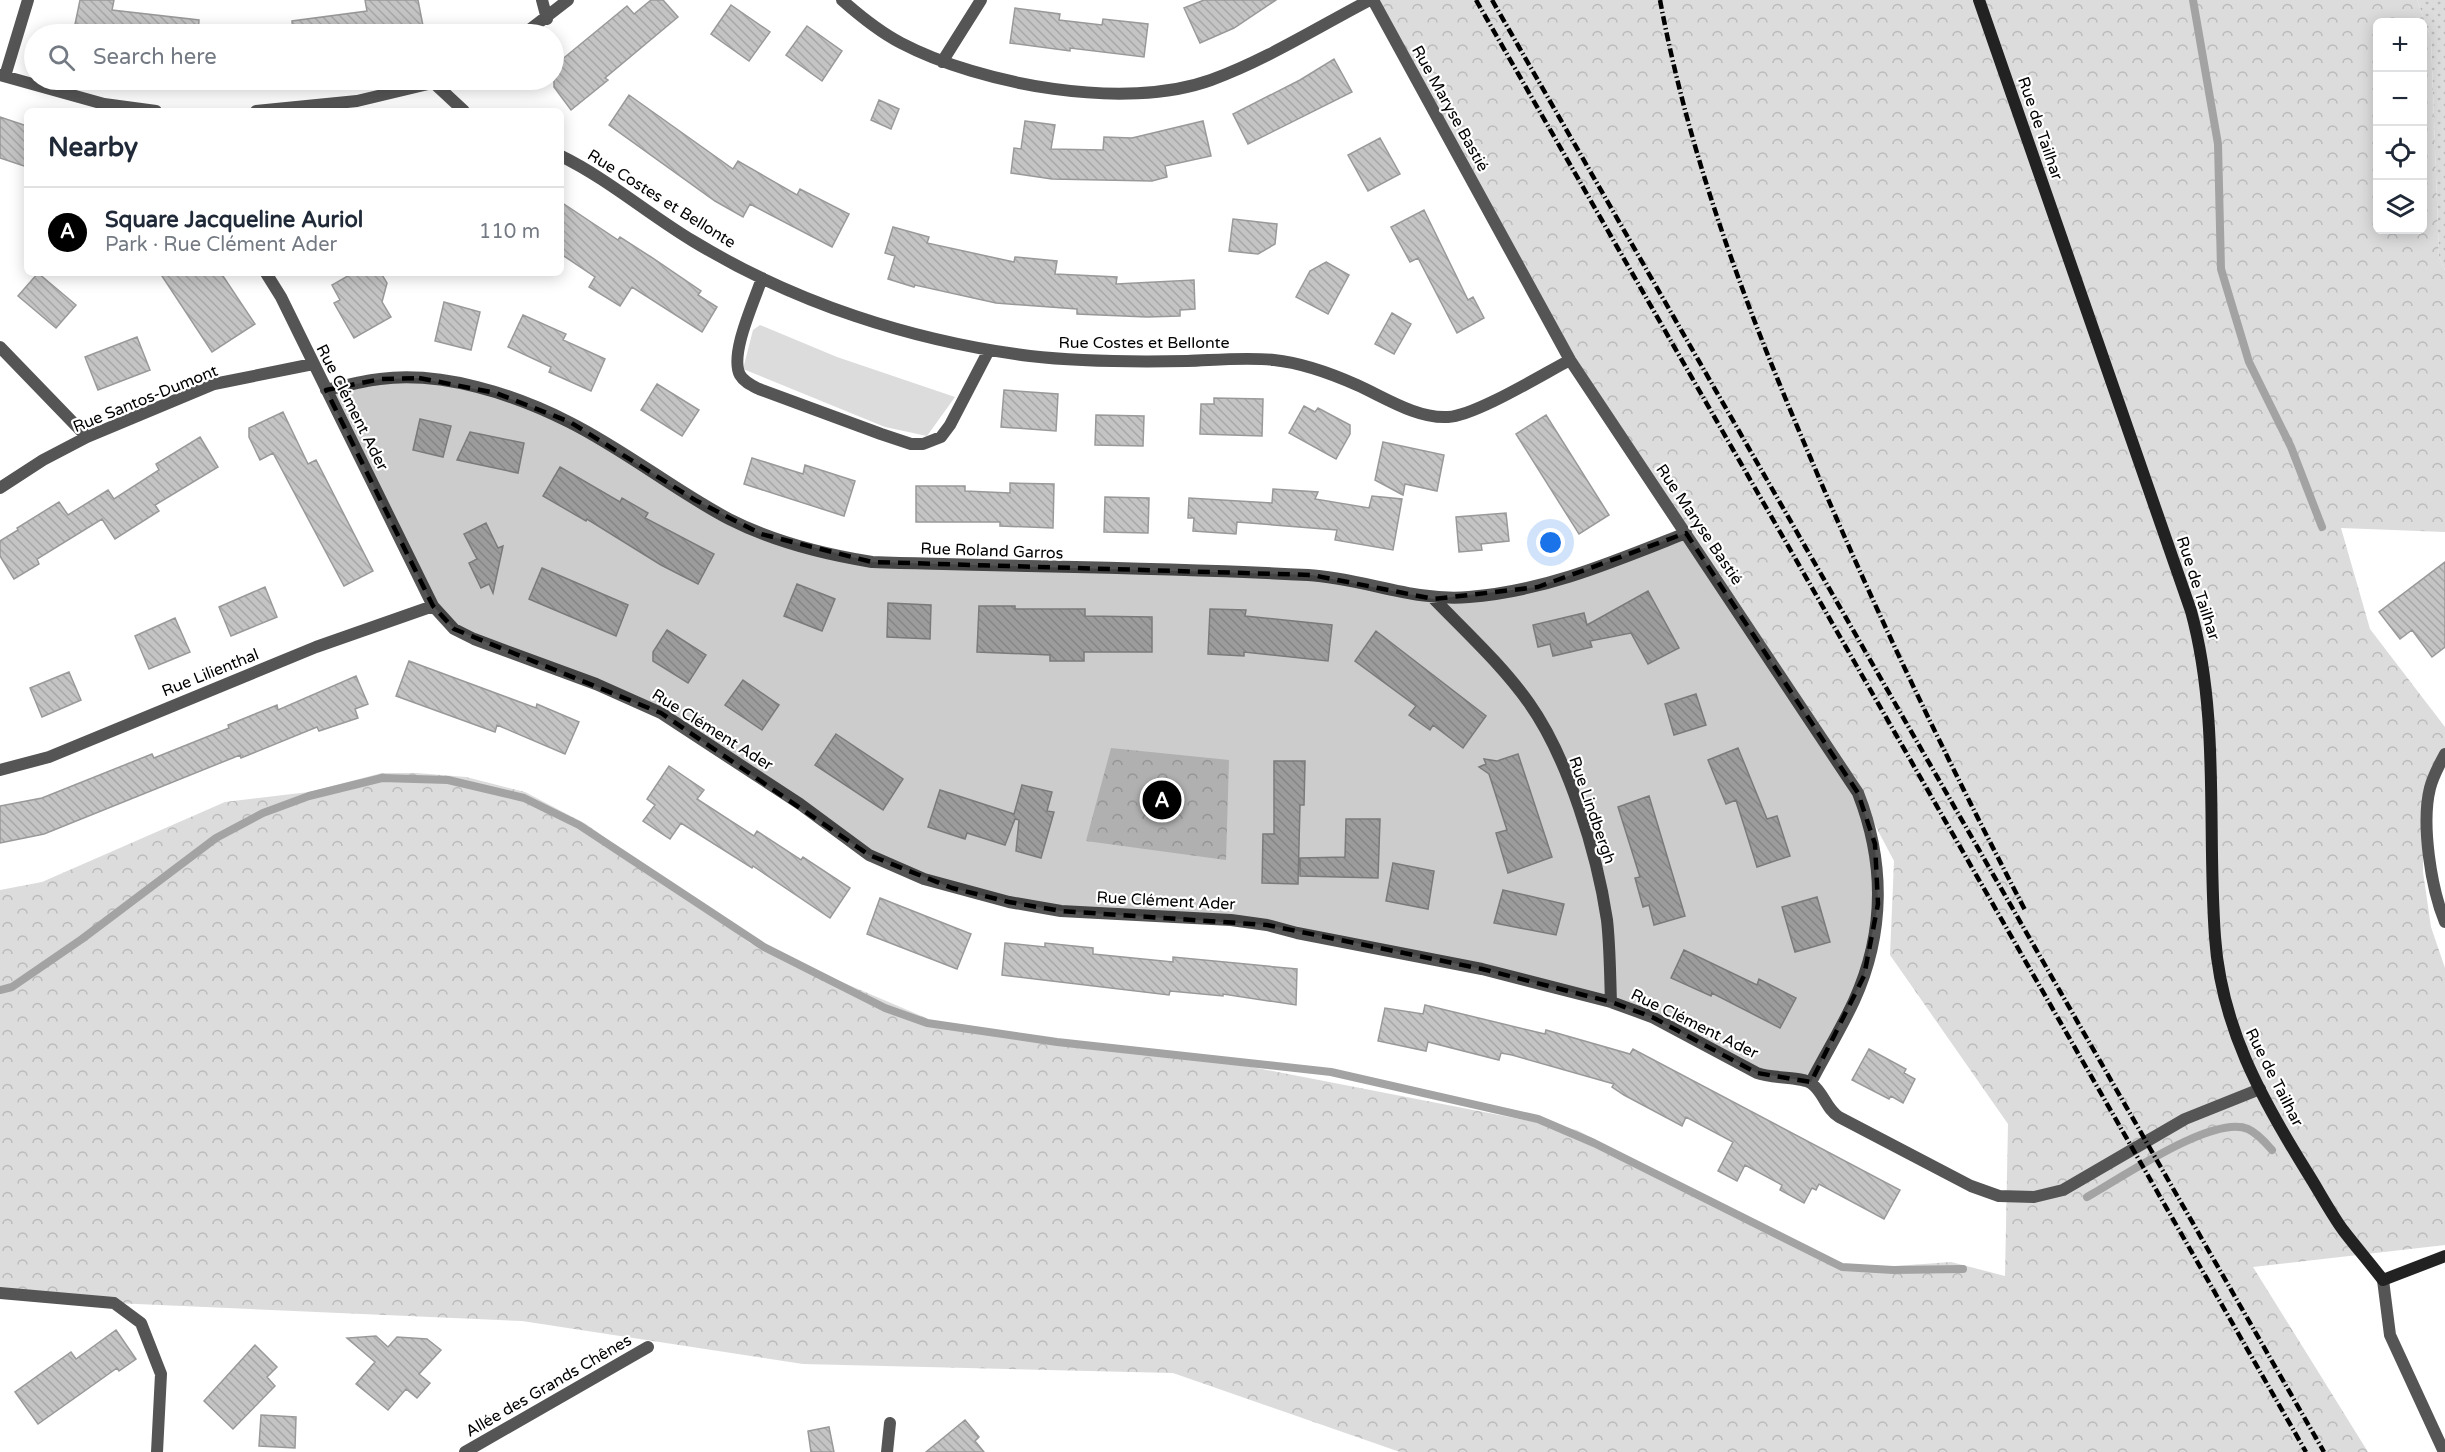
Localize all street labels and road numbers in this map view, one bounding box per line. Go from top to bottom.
street label: Rue Maryse Bastié [1407,42,1493,175]
street label: Rue de Tailhar [2013,74,2067,183]
street label: Rue Costes et Bellonte [584,145,739,253]
street label: Rue Costes et Bellonte [1058,333,1230,353]
street label: Rue Clément Ader [312,341,393,475]
street label: Rue Santos-Dumont [70,361,221,437]
street label: Rue Maryse Bastié [1651,460,1747,589]
street label: Rue de Tailhar [2172,534,2225,644]
street label: Rue Roland Garros [920,539,1064,563]
street label: Rue Lilienthal [159,644,262,701]
street label: Rue Clément Ader [648,685,777,776]
street label: Rue Lindbergh [1564,754,1620,867]
street label: Rue Clément Ader [1096,887,1237,915]
street label: Rue Clément Ader [1628,984,1762,1064]
street label: Rue de Tailhar [2241,1025,2308,1131]
street label: Allée des Grands Chênes [462,1330,635,1442]

